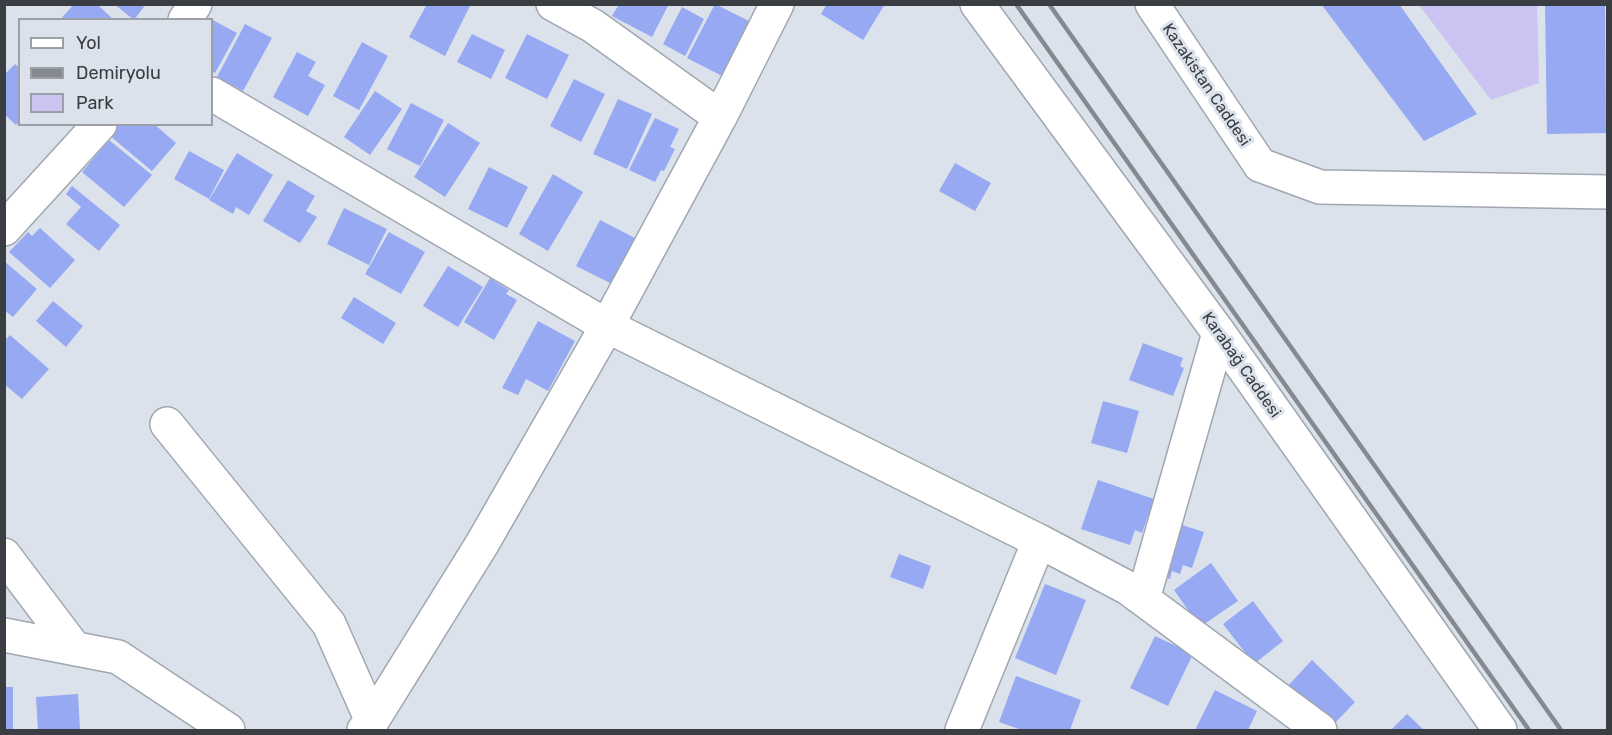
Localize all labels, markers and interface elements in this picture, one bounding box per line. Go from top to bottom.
legend [18,18,213,126]
street label: Kazakistan Caddesi [1158,20,1254,150]
text: Yol [76,32,101,54]
text: Demiryolu [76,62,161,84]
text: Park [76,92,113,114]
street label: Karabağ Caddesi [1197,309,1285,421]

